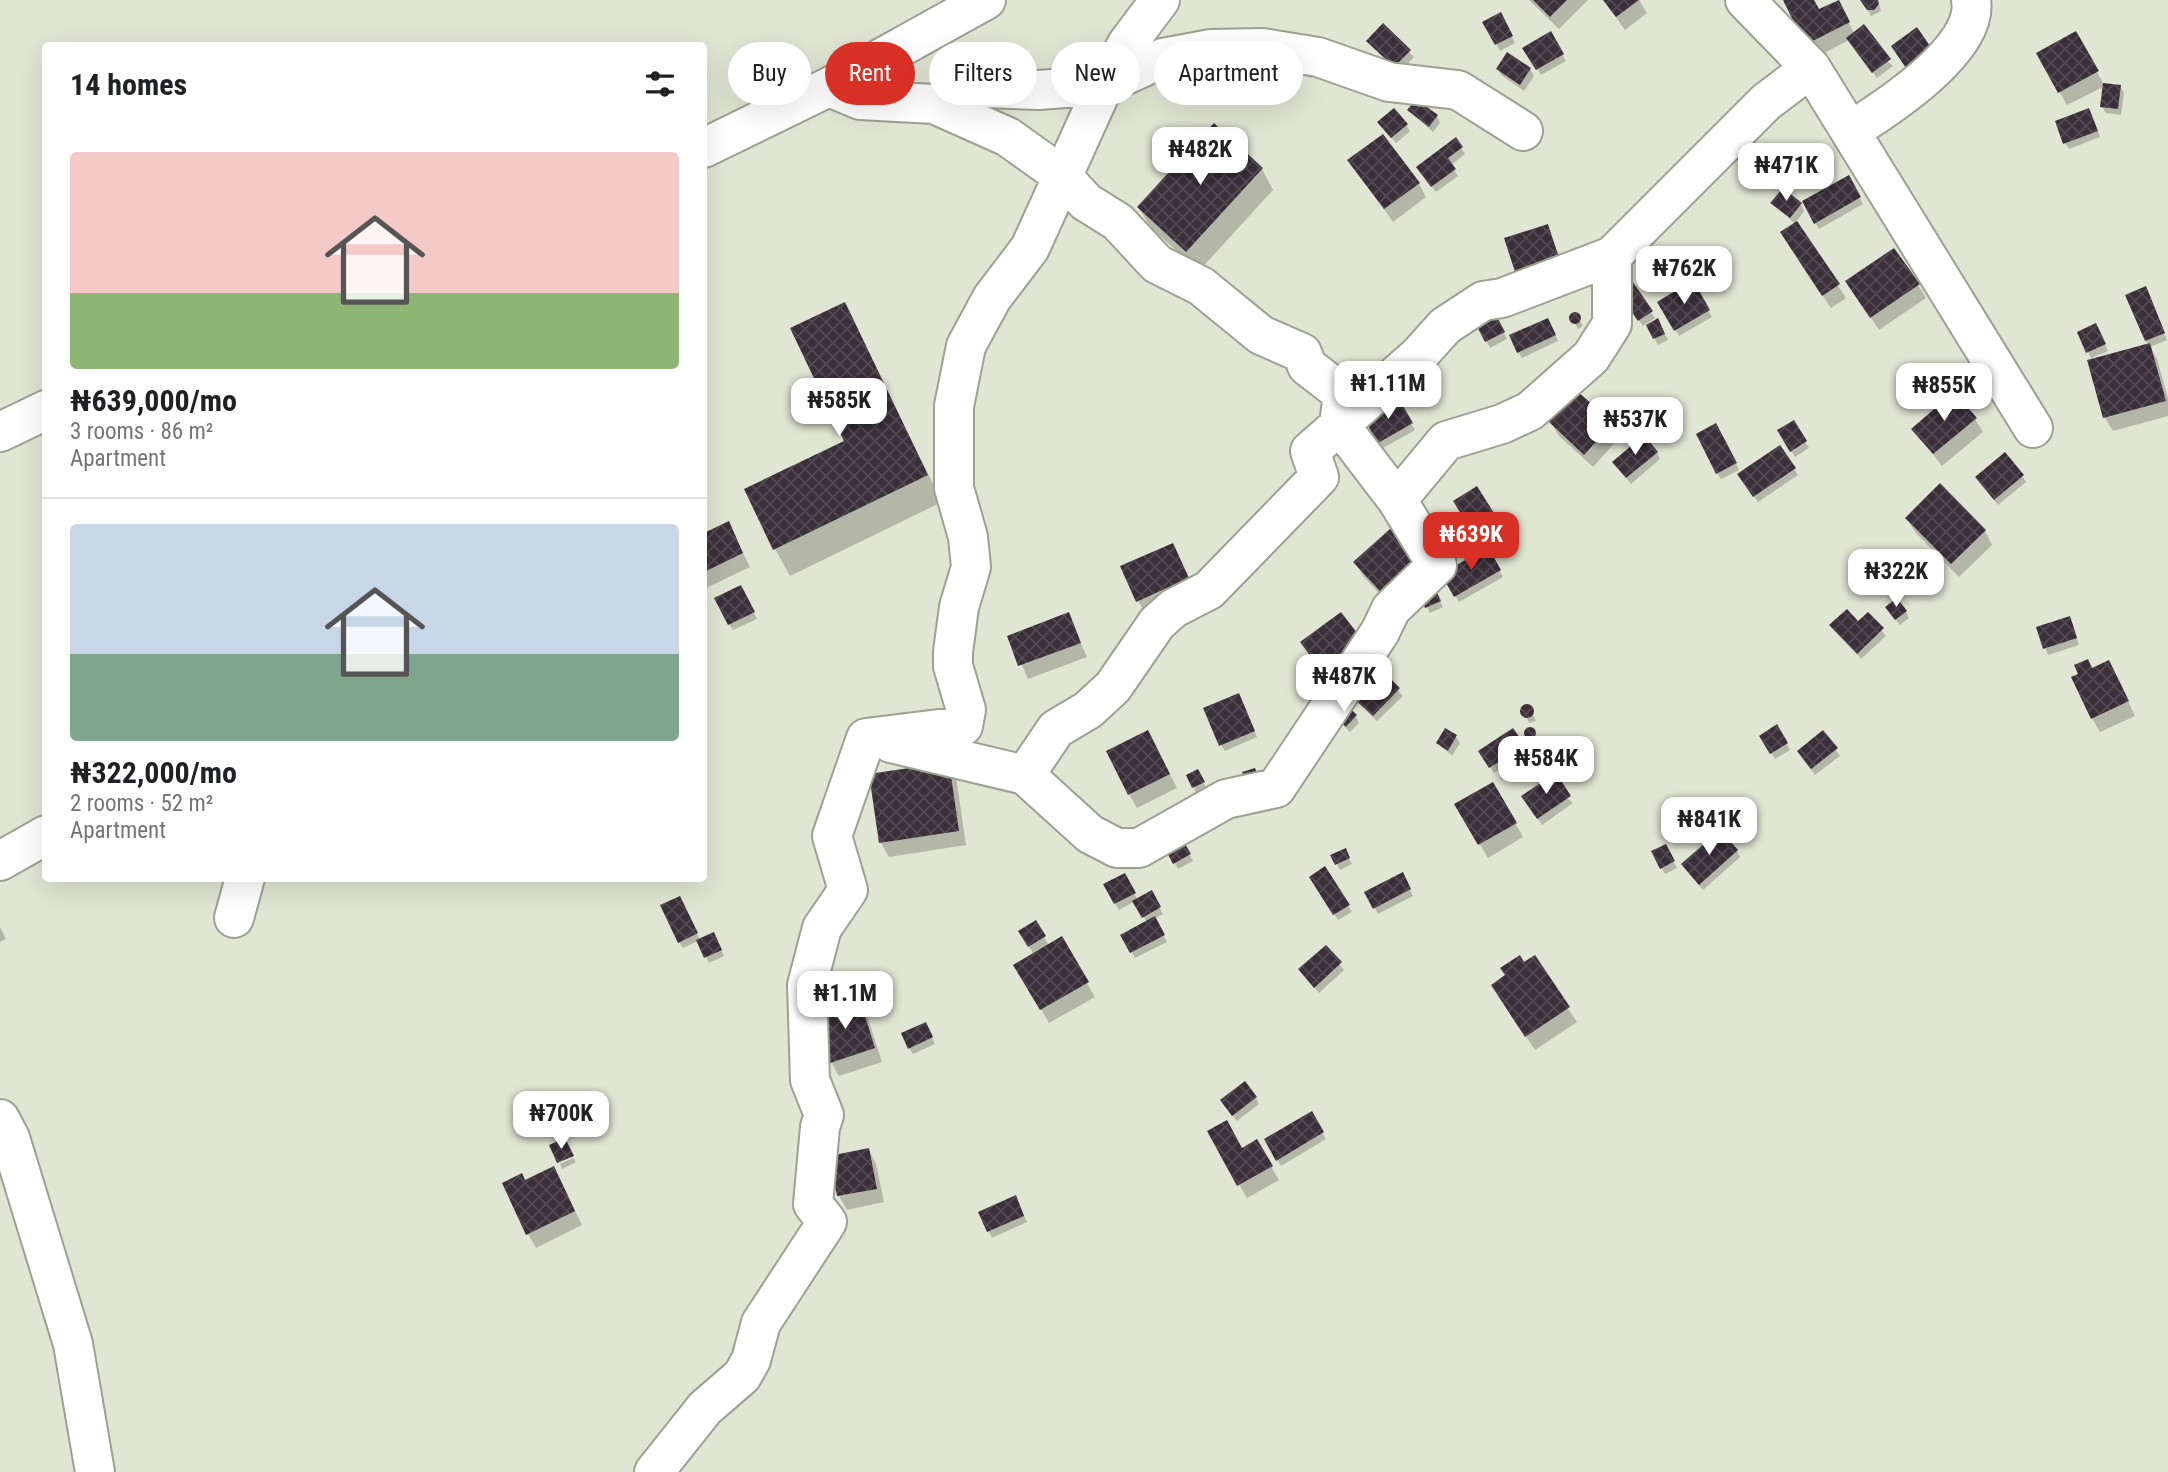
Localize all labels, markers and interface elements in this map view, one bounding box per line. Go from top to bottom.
chip: Buy [728,42,811,105]
chip: Rent [825,42,915,105]
chip: Filters [929,42,1037,105]
chip: New [1051,42,1140,105]
chip: Apartment [1154,42,1303,105]
icon: filters [641,65,679,103]
text: 14 homes [70,67,187,102]
pin: ₦482K [1151,128,1249,187]
text: ₦482K [1168,136,1232,163]
pin: ₦471K [1737,144,1835,203]
text: ₦471K [1754,152,1818,179]
icon: home [312,197,438,323]
pin: ₦762K [1635,246,1733,306]
text: ₦762K [1652,255,1716,282]
pin: ₦1.11M [1331,362,1445,421]
pin: ₦855K [1895,364,1993,423]
text: ₦1.11M [1350,370,1426,397]
text: ₦855K [1912,372,1976,399]
pin: ₦585K [790,378,888,438]
text: ₦639,000/mo [70,383,237,418]
text: ₦585K [807,387,871,414]
pin: ₦537K [1586,398,1684,457]
text: ₦537K [1603,406,1667,433]
text: 3 rooms · 86 m² [70,418,213,445]
text: Apartment [70,445,166,472]
pin: ₦639K [1422,512,1520,572]
text: ₦639K [1439,521,1503,548]
pin: ₦322K [1847,550,1945,609]
text: ₦322K [1864,558,1928,585]
icon: home [312,569,438,695]
pin: ₦487K [1295,654,1393,714]
text: ₦487K [1312,663,1376,690]
pin: ₦584K [1497,736,1595,796]
text: ₦584K [1514,745,1578,772]
text: ₦322,000/mo [70,755,237,790]
text: 2 rooms · 52 m² [70,790,213,817]
pin: ₦841K [1660,798,1758,857]
text: ₦841K [1677,806,1741,833]
text: Apartment [70,817,166,844]
pin: ₦1.1M [796,972,894,1031]
text: ₦1.1M [813,980,877,1007]
pin: ₦700K [512,1092,610,1151]
text: ₦700K [529,1100,593,1127]

